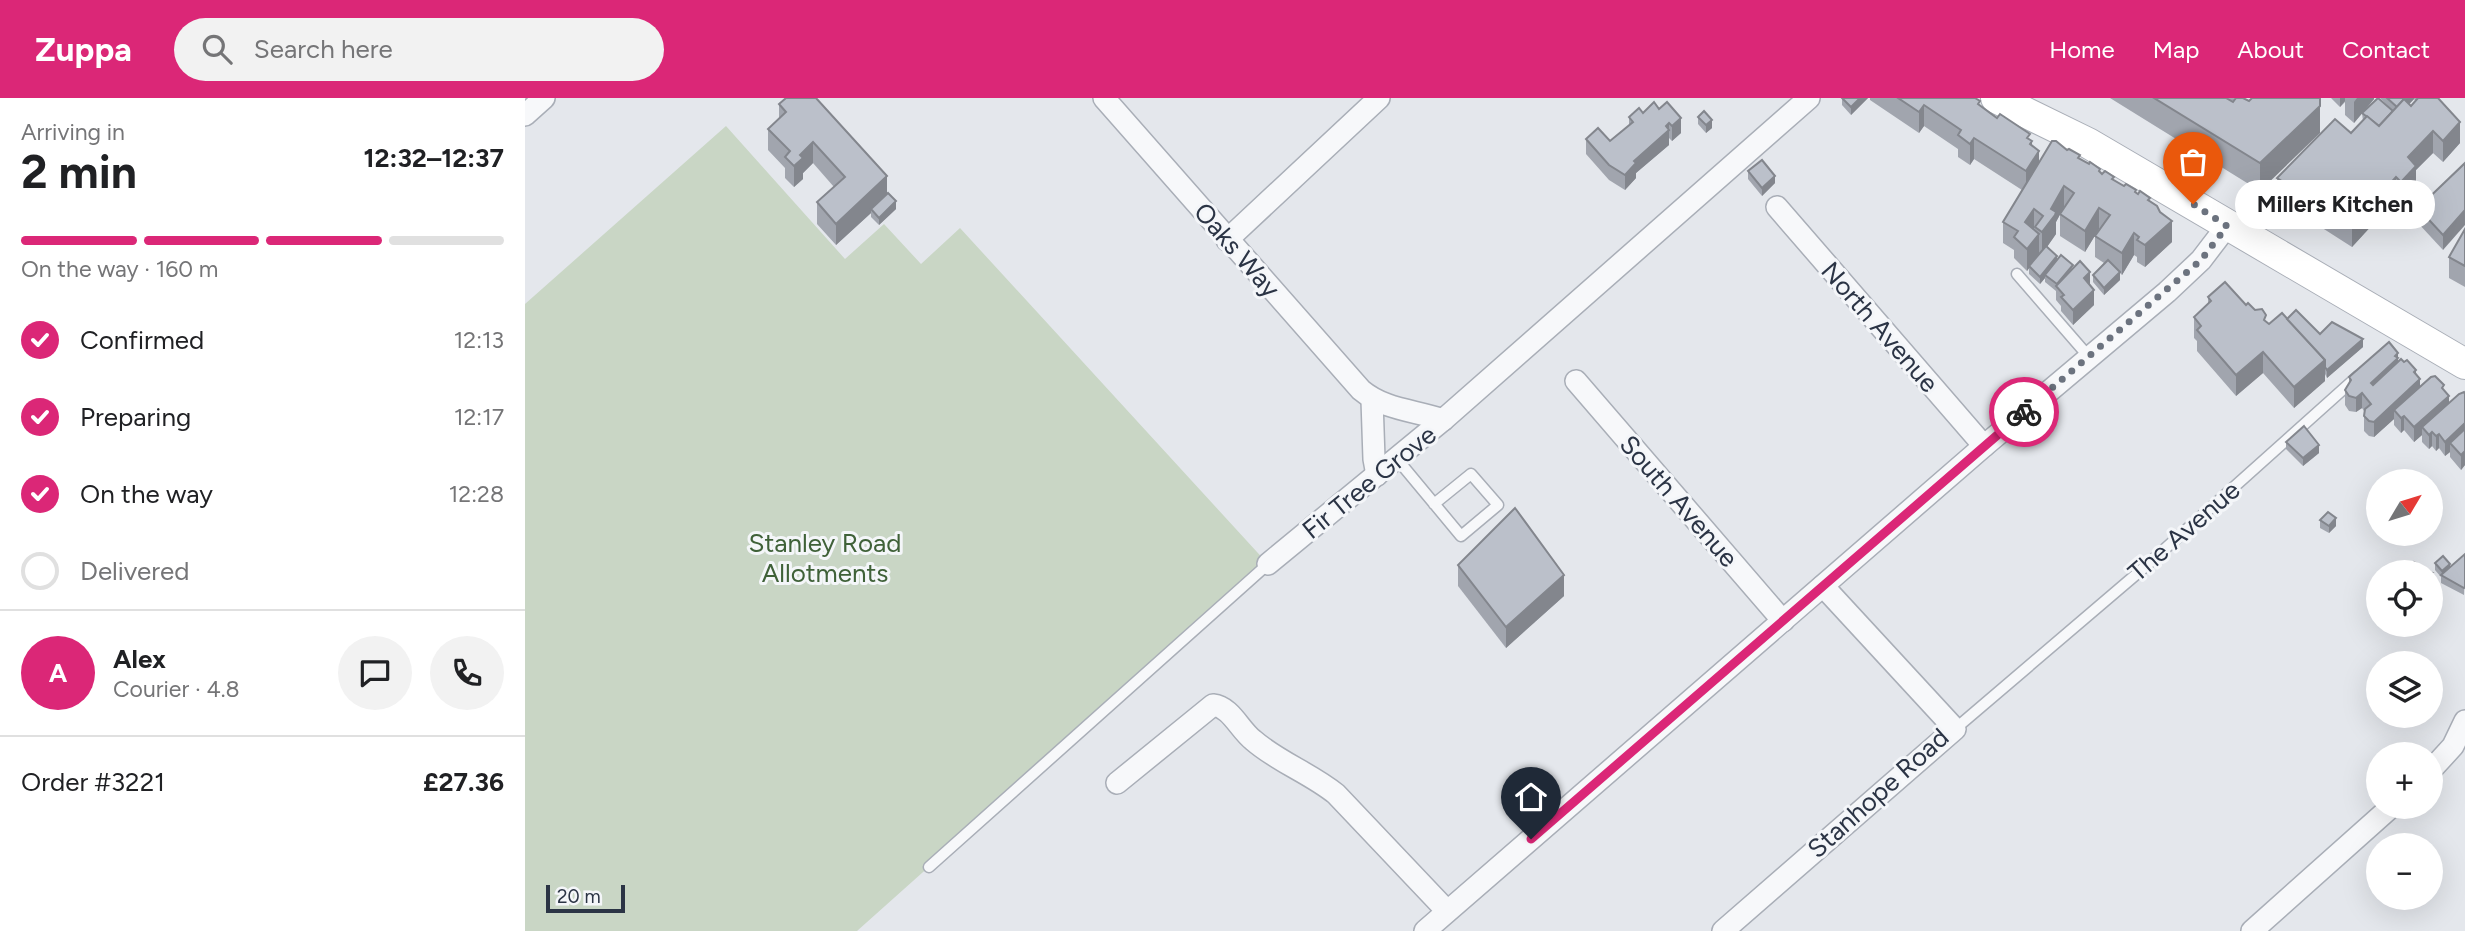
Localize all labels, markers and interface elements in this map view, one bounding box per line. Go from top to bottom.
search box [174,18,664,81]
text: Zuppa [35,30,132,69]
icon: search [198,30,236,68]
text: Search here [254,33,393,65]
text: Home [2049,35,2115,64]
text: Map [2153,35,2199,64]
text: About [2237,35,2304,64]
text: Contact [2342,35,2430,64]
text: Arriving in [21,118,125,146]
pin [2163,132,2223,204]
text: 12:32–12:37 [364,142,504,174]
icon: bag [2174,143,2212,181]
text: 2 min [21,144,137,200]
callout: Millers Kitchen [2235,180,2435,228]
text: Millers Kitchen [2257,190,2413,218]
street label: Oaks Way [1187,196,1287,304]
text: On the way · 160 m [21,255,218,283]
street label: North Avenue [1815,255,1945,399]
icon: check [21,321,59,359]
text: Confirmed [80,324,204,356]
text: 12:13 [454,326,504,354]
courier [1989,377,2059,447]
icon: bike [2005,393,2043,431]
icon: check [21,398,59,436]
text: Preparing [80,401,191,433]
text: 12:17 [454,403,504,431]
street label: Fir Tree Grove [1296,418,1442,546]
street label: South Avenue [1613,429,1745,573]
north arrow [2366,469,2443,546]
map controls [2366,469,2443,910]
street label: The Avenue [2122,474,2246,588]
icon: check [21,475,59,513]
text: On the way [80,478,213,510]
text: 12:28 [449,480,504,508]
park label: Stanley Road Allotments [748,527,902,589]
text: Delivered [80,555,189,587]
button: locate [2366,560,2443,637]
button: chat [338,636,412,710]
button: phone [430,636,504,710]
text: Alex [113,643,166,675]
button: layers [2366,651,2443,728]
text: A [49,657,67,689]
text: Courier · 4.8 [113,675,240,703]
street label: Stanhope Road [1801,721,1955,865]
button: + [2366,742,2443,819]
text: Order #3221 [21,766,165,798]
text: £27.36 [423,766,504,798]
pin [1501,767,1561,839]
icon: home [1512,778,1550,816]
button: − [2366,833,2443,910]
scale bar [546,882,625,914]
text: 20 m [557,885,601,908]

